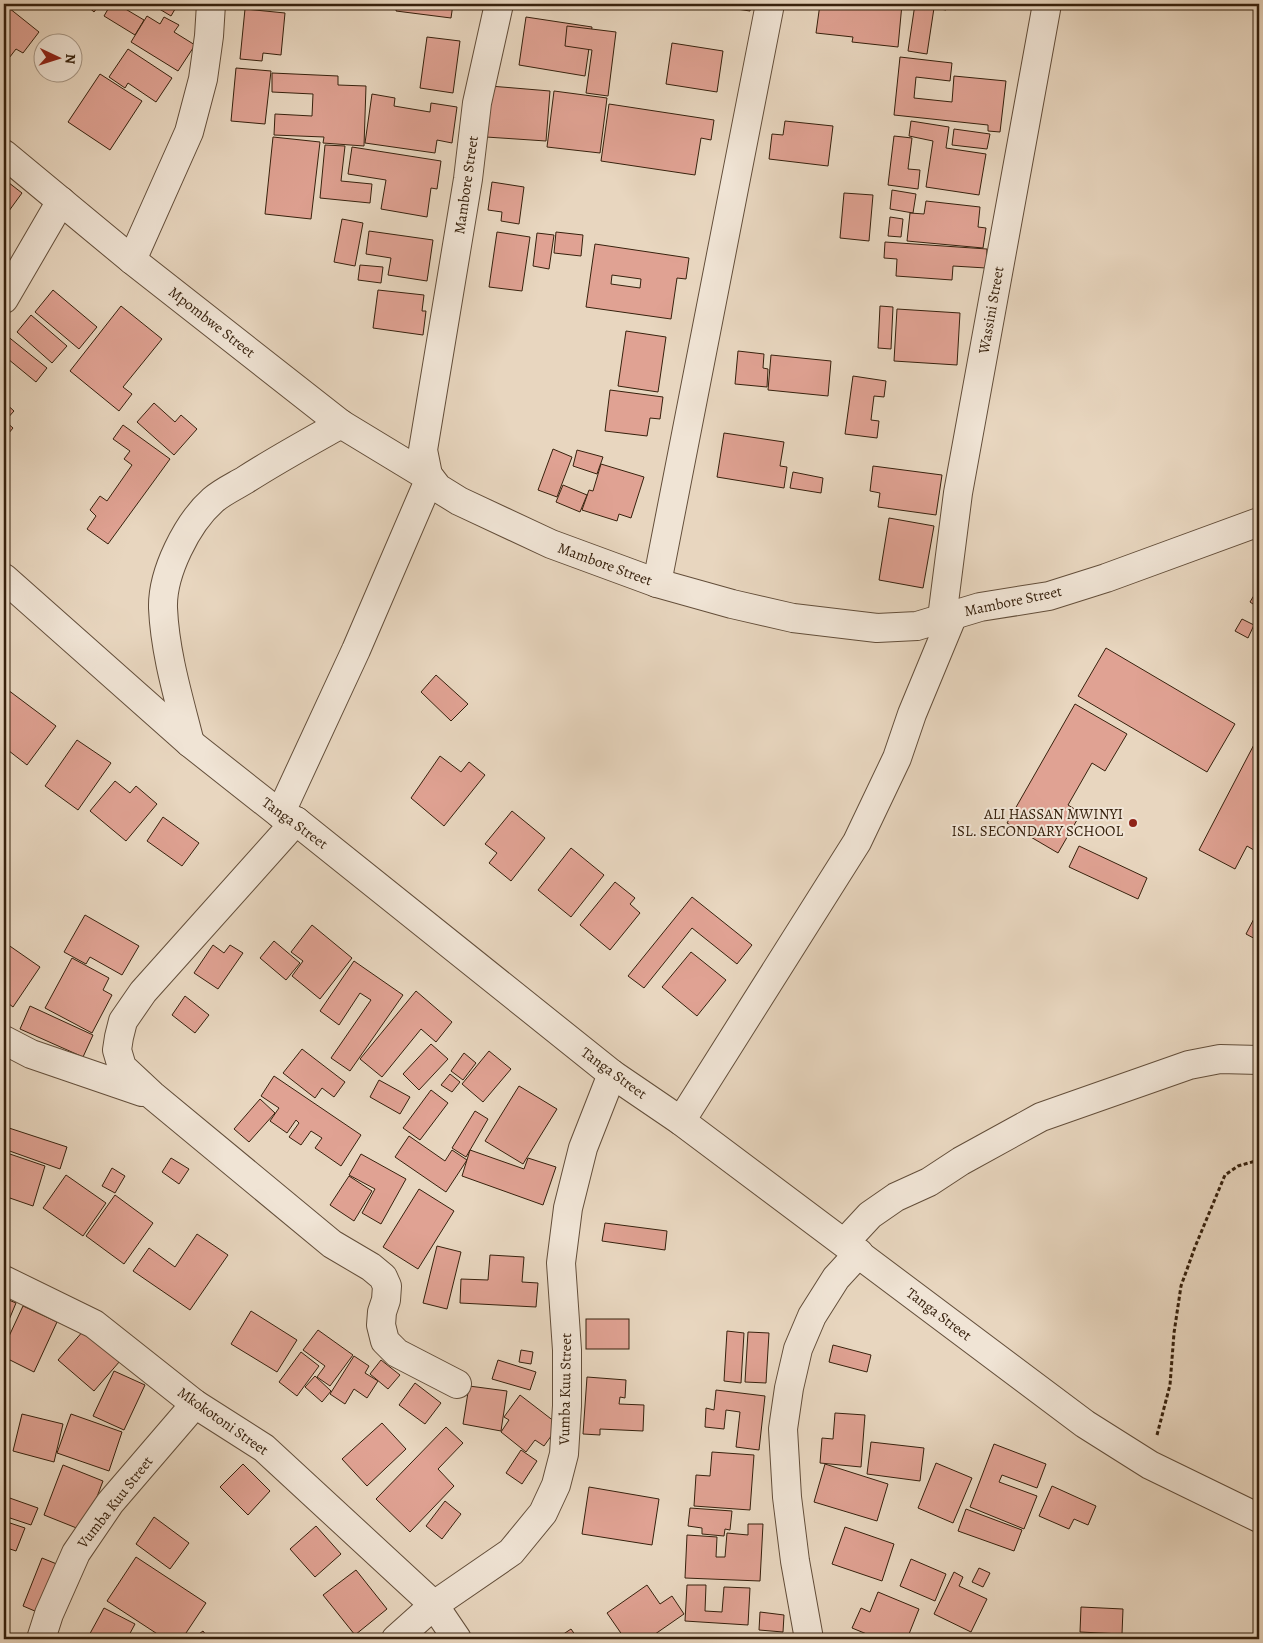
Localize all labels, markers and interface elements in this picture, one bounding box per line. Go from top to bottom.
north arrow [32,32,82,82]
text: N [61,53,80,65]
street label: Mambore Street [449,134,483,236]
street label: Wassini Street [973,265,1009,356]
street label: Mpombwe Street [165,282,260,362]
street label: Mambore Street [555,538,655,590]
street label: Mambore Street [962,581,1064,621]
street label: Tanga Street [258,792,332,854]
place label: ALI HASSAN MWINYI ISL. SECONDARY SCHOOL [952,804,1123,841]
marker: ALI HASSAN MWINYI ISL. SECONDARY SCHOOL [1127,817,1139,829]
street label: Tanga Street [577,1042,651,1104]
street label: Tanga Street [902,1283,976,1345]
street label: Vumba Kuu Street [554,1333,576,1446]
street label: Mkokotoni Street [174,1382,272,1460]
street label: Vumba Kuu Street [72,1452,157,1553]

